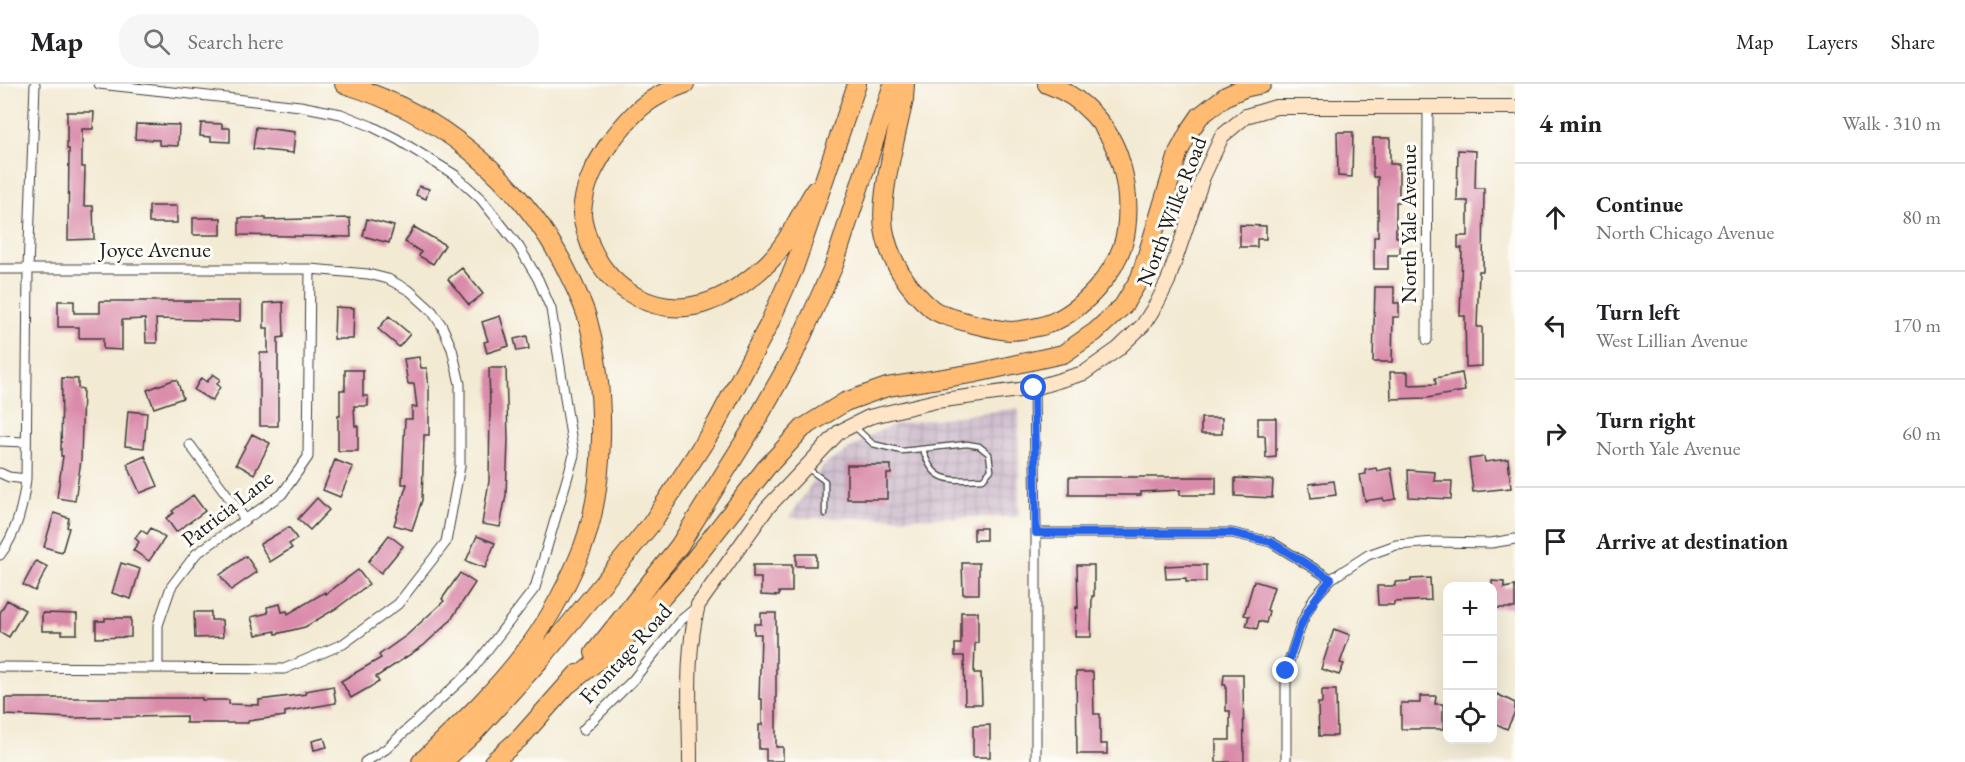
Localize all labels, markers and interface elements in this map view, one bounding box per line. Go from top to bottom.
search box [119,14,539,68]
text: Map [30,23,83,59]
icon: search [140,25,173,58]
text: Search here [188,27,283,56]
text: Map [1736,28,1774,55]
text: Layers [1807,28,1858,55]
text: Share [1891,28,1935,55]
text: 4 min [1539,106,1602,140]
text: Walk · 310 m [1842,110,1941,136]
street label: North Wilke Road [1130,131,1214,290]
street label: North Yale Avenue [1394,144,1423,304]
text: Continue [1596,190,1683,219]
icon: ahead [1539,201,1572,234]
text: 80 m [1902,204,1941,230]
text: North Chicago Avenue [1596,219,1774,245]
street label: Joyce Avenue [97,235,211,264]
text: Turn left [1596,298,1680,327]
icon: left [1539,309,1572,342]
text: 170 m [1893,312,1941,338]
text: West Lillian Avenue [1596,327,1748,353]
route start [1020,374,1046,400]
text: Turn right [1596,406,1695,435]
icon: right [1539,417,1572,450]
text: 60 m [1902,420,1941,446]
text: North Yale Avenue [1596,435,1741,461]
street label: Patricia Lane [176,463,279,553]
icon: arrive [1539,525,1572,558]
text: Arrive at destination [1596,527,1788,556]
map controls [1443,582,1497,744]
button: + [1443,582,1497,636]
street label: Frontage Road [573,596,679,710]
button: − [1443,636,1497,690]
route end [1272,657,1298,683]
button: locate [1443,690,1497,744]

